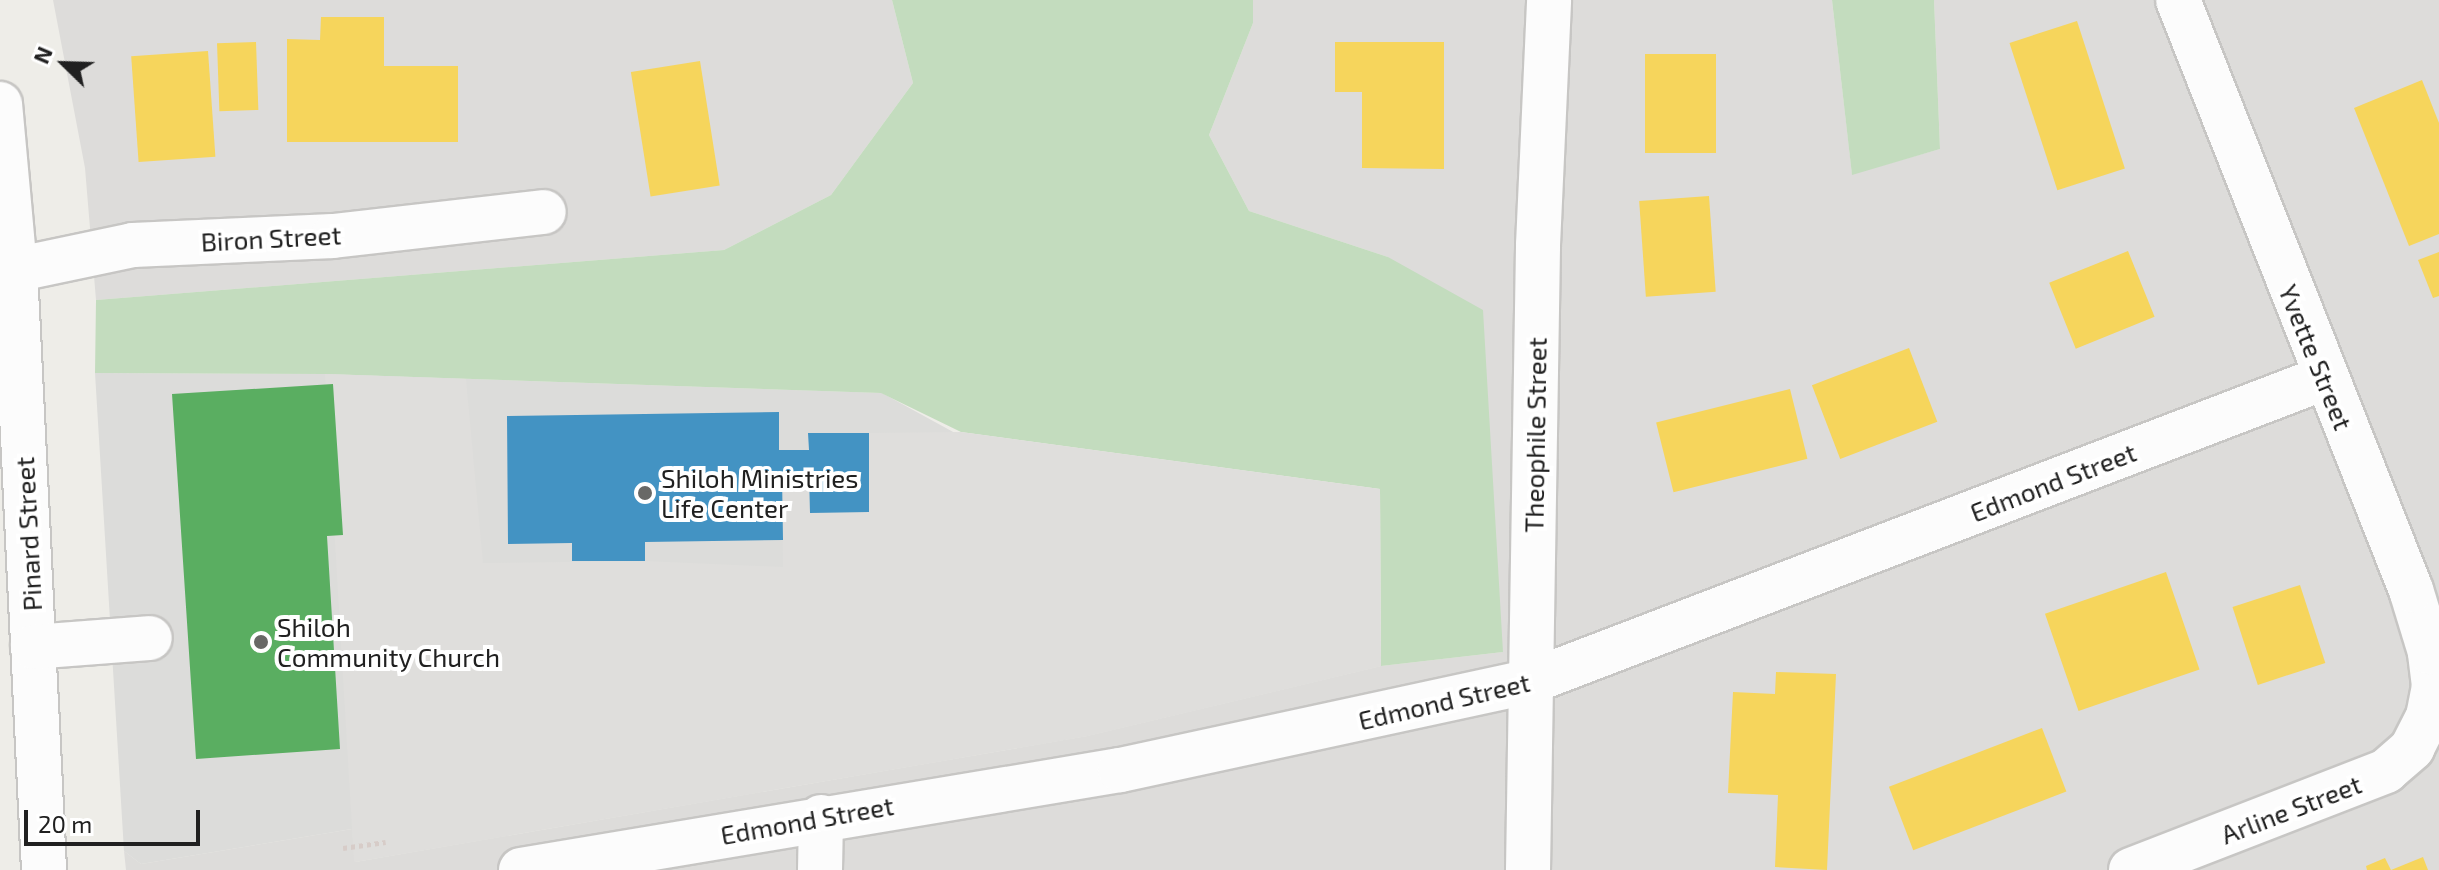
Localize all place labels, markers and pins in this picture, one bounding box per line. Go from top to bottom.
place label: Shiloh Ministries Life Center [661,462,858,524]
marker: Shiloh Ministries Life Center [636,484,654,502]
place label: Shiloh Community Church [277,611,501,672]
marker: Shiloh Community Church [252,633,270,651]

